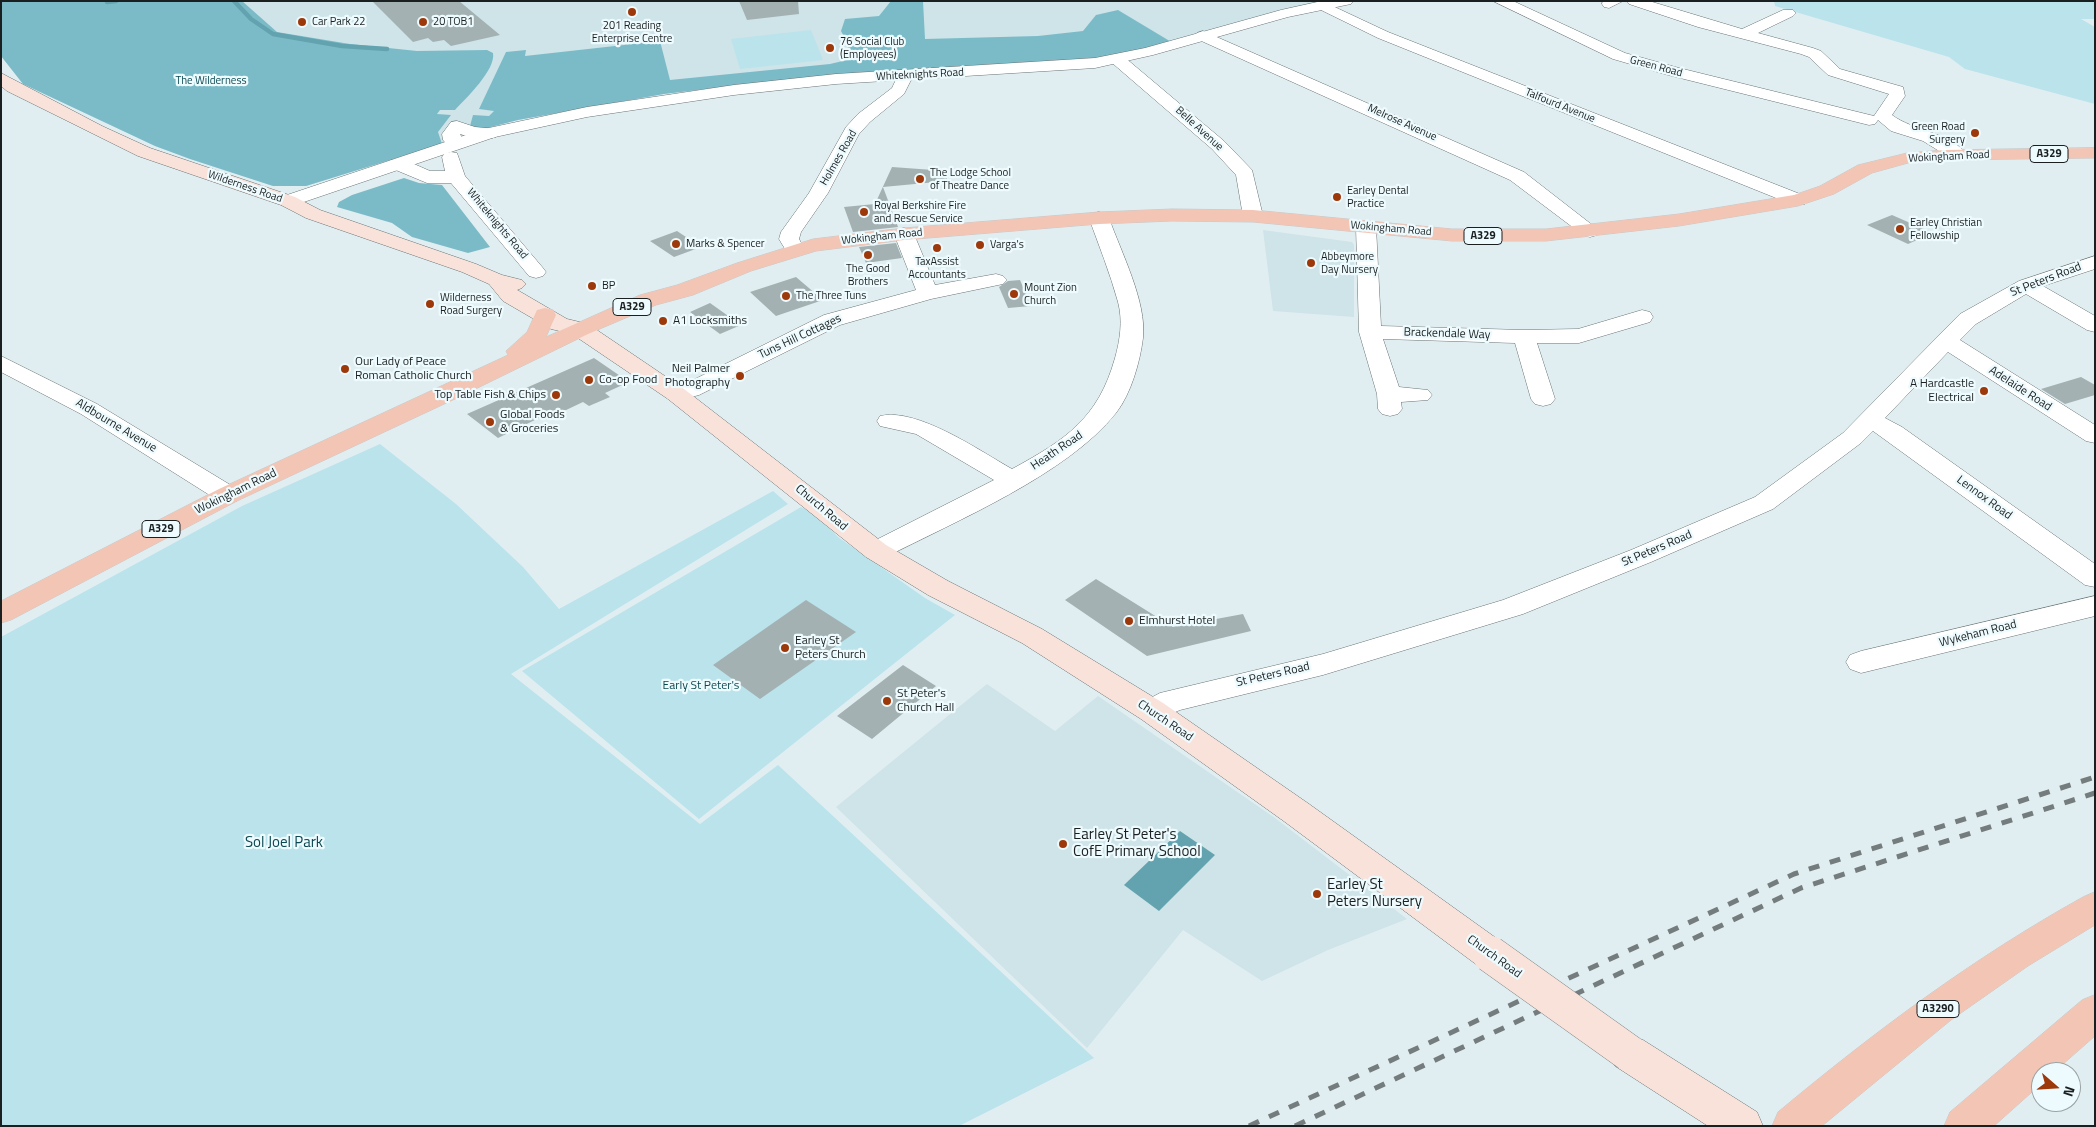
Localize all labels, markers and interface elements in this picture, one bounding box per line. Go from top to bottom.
marker: 201 Reading Enterprise Centre [626,6,638,18]
place label: Car Park 22 [312,15,366,29]
place label: 20 TOB1 [433,15,474,29]
marker: Car Park 22 [296,16,308,28]
marker: 20 TOB1 [417,16,429,28]
place label: 201 Reading Enterprise Centre [592,19,672,45]
place label: 76 Social Club (Employees) [840,35,904,61]
marker: 76 Social Club (Employees) [824,42,836,54]
street label: Green Road [1628,54,1684,80]
street label: Whiteknights Road [876,66,964,84]
park label: The Wilderness [175,74,247,88]
street label: Talfourd Avenue [1523,86,1597,126]
street label: Melrose Avenue [1365,102,1439,144]
street label: Belle Avenue [1172,104,1226,154]
place label: Green Road Surgery [1911,120,1965,146]
marker: Green Road Surgery [1969,127,1981,139]
street label: Holmes Road [818,128,860,188]
road number: A329 [2030,146,2068,162]
street label: Wokingham Road [1908,148,1990,166]
place label: The Lodge School of Theatre Dance [930,166,1011,192]
street label: Wilderness Road [206,168,284,206]
marker: The Lodge School of Theatre Dance [914,173,926,185]
place label: Earley Dental Practice [1347,184,1409,210]
street label: Whiteknights Road [464,186,530,262]
marker: Earley Dental Practice [1331,191,1343,203]
place label: Royal Berkshire Fire and Rescue Service [874,199,966,225]
marker: Royal Berkshire Fire and Rescue Service [858,206,870,218]
place label: Earley Christian Fellowship [1910,216,1982,242]
street label: Wokingham Road [1350,219,1432,239]
marker: Earley Christian Fellowship [1894,223,1906,235]
street label: Wokingham Road [841,226,923,248]
road number: A329 [1464,228,1502,245]
place label: Marks & Spencer [686,237,765,251]
marker: Marks & Spencer [670,238,682,250]
place label: Varga's [990,238,1024,252]
marker: Varga's [974,239,986,251]
marker: TaxAssist Accountants [931,242,943,254]
marker: The Good Brothers [862,249,874,261]
place label: Abbeymore Day Nursery [1321,250,1378,276]
place label: TaxAssist Accountants [908,255,966,281]
marker: Abbeymore Day Nursery [1305,257,1317,269]
street label: St Peters Road [2008,260,2084,300]
place label: The Good Brothers [846,262,890,288]
place label: BP [602,279,615,293]
marker: BP [586,280,598,292]
place label: Mount Zion Church [1024,281,1077,307]
marker: Mount Zion Church [1008,288,1020,300]
place label: The Three Tuns [796,289,866,303]
marker: The Three Tuns [780,290,792,302]
place label: Wilderness Road Surgery [440,291,502,317]
marker: Wilderness Road Surgery [424,298,436,310]
road number: A329 [613,298,651,316]
street label: Tuns Hill Cottages [756,311,844,363]
place label: A1 Locksmiths [673,314,747,328]
marker: A1 Locksmiths [657,315,669,327]
street label: Brackendale Way [1403,325,1491,343]
place label: Our Lady of Peace Roman Catholic Church [355,355,472,383]
place label: Neil Palmer Photography [665,362,730,390]
marker: Our Lady of Peace Roman Catholic Church [339,363,351,375]
street label: Adelaide Road [1986,363,2054,415]
marker: Neil Palmer Photography [734,370,746,382]
place label: Co-op Food [599,373,657,387]
marker: Co-op Food [583,374,595,386]
place label: A Hardcastle Electrical [1910,377,1974,405]
marker: A Hardcastle Electrical [1978,385,1990,397]
place label: Top Table Fish & Chips [434,388,546,402]
marker: Top Table Fish & Chips [550,389,562,401]
street label: Aldbourne Avenue [73,396,159,456]
place label: Global Foods & Groceries [500,408,565,436]
marker: Global Foods & Groceries [484,416,496,428]
street label: Heath Road [1028,428,1086,474]
street label: Wokingham Road [193,466,279,518]
street label: Lennox Road [1954,473,2014,523]
street label: Church Road [792,482,850,534]
road number: A329 [142,520,180,538]
street label: St Peters Road [1620,528,1694,570]
place label: Elmhurst Hotel [1139,614,1215,628]
marker: Elmhurst Hotel [1123,615,1135,627]
street label: Wykeham Road [1938,617,2018,651]
place label: Earley St Peters Church [795,634,866,662]
marker: Earley St Peters Church [779,642,791,654]
street label: St Peters Road [1235,660,1311,690]
park label: Early St Peter's [663,679,739,693]
place label: St Peter's Church Hall [897,687,954,715]
marker: St Peter's Church Hall [881,695,893,707]
street label: Church Road [1135,697,1195,745]
place label: Earley St Peter's CofE Primary School [1073,826,1201,861]
park label: Sol Joel Park [245,834,323,852]
marker: Earley St Peter's CofE Primary School [1057,838,1069,850]
place label: Earley St Peters Nursery [1327,876,1422,911]
marker: Earley St Peters Nursery [1311,888,1323,900]
street label: Church Road [1464,932,1524,982]
road number: A3290 [1917,1001,1959,1018]
north arrow [2031,1062,2081,1112]
text: N [2058,1084,2081,1100]

